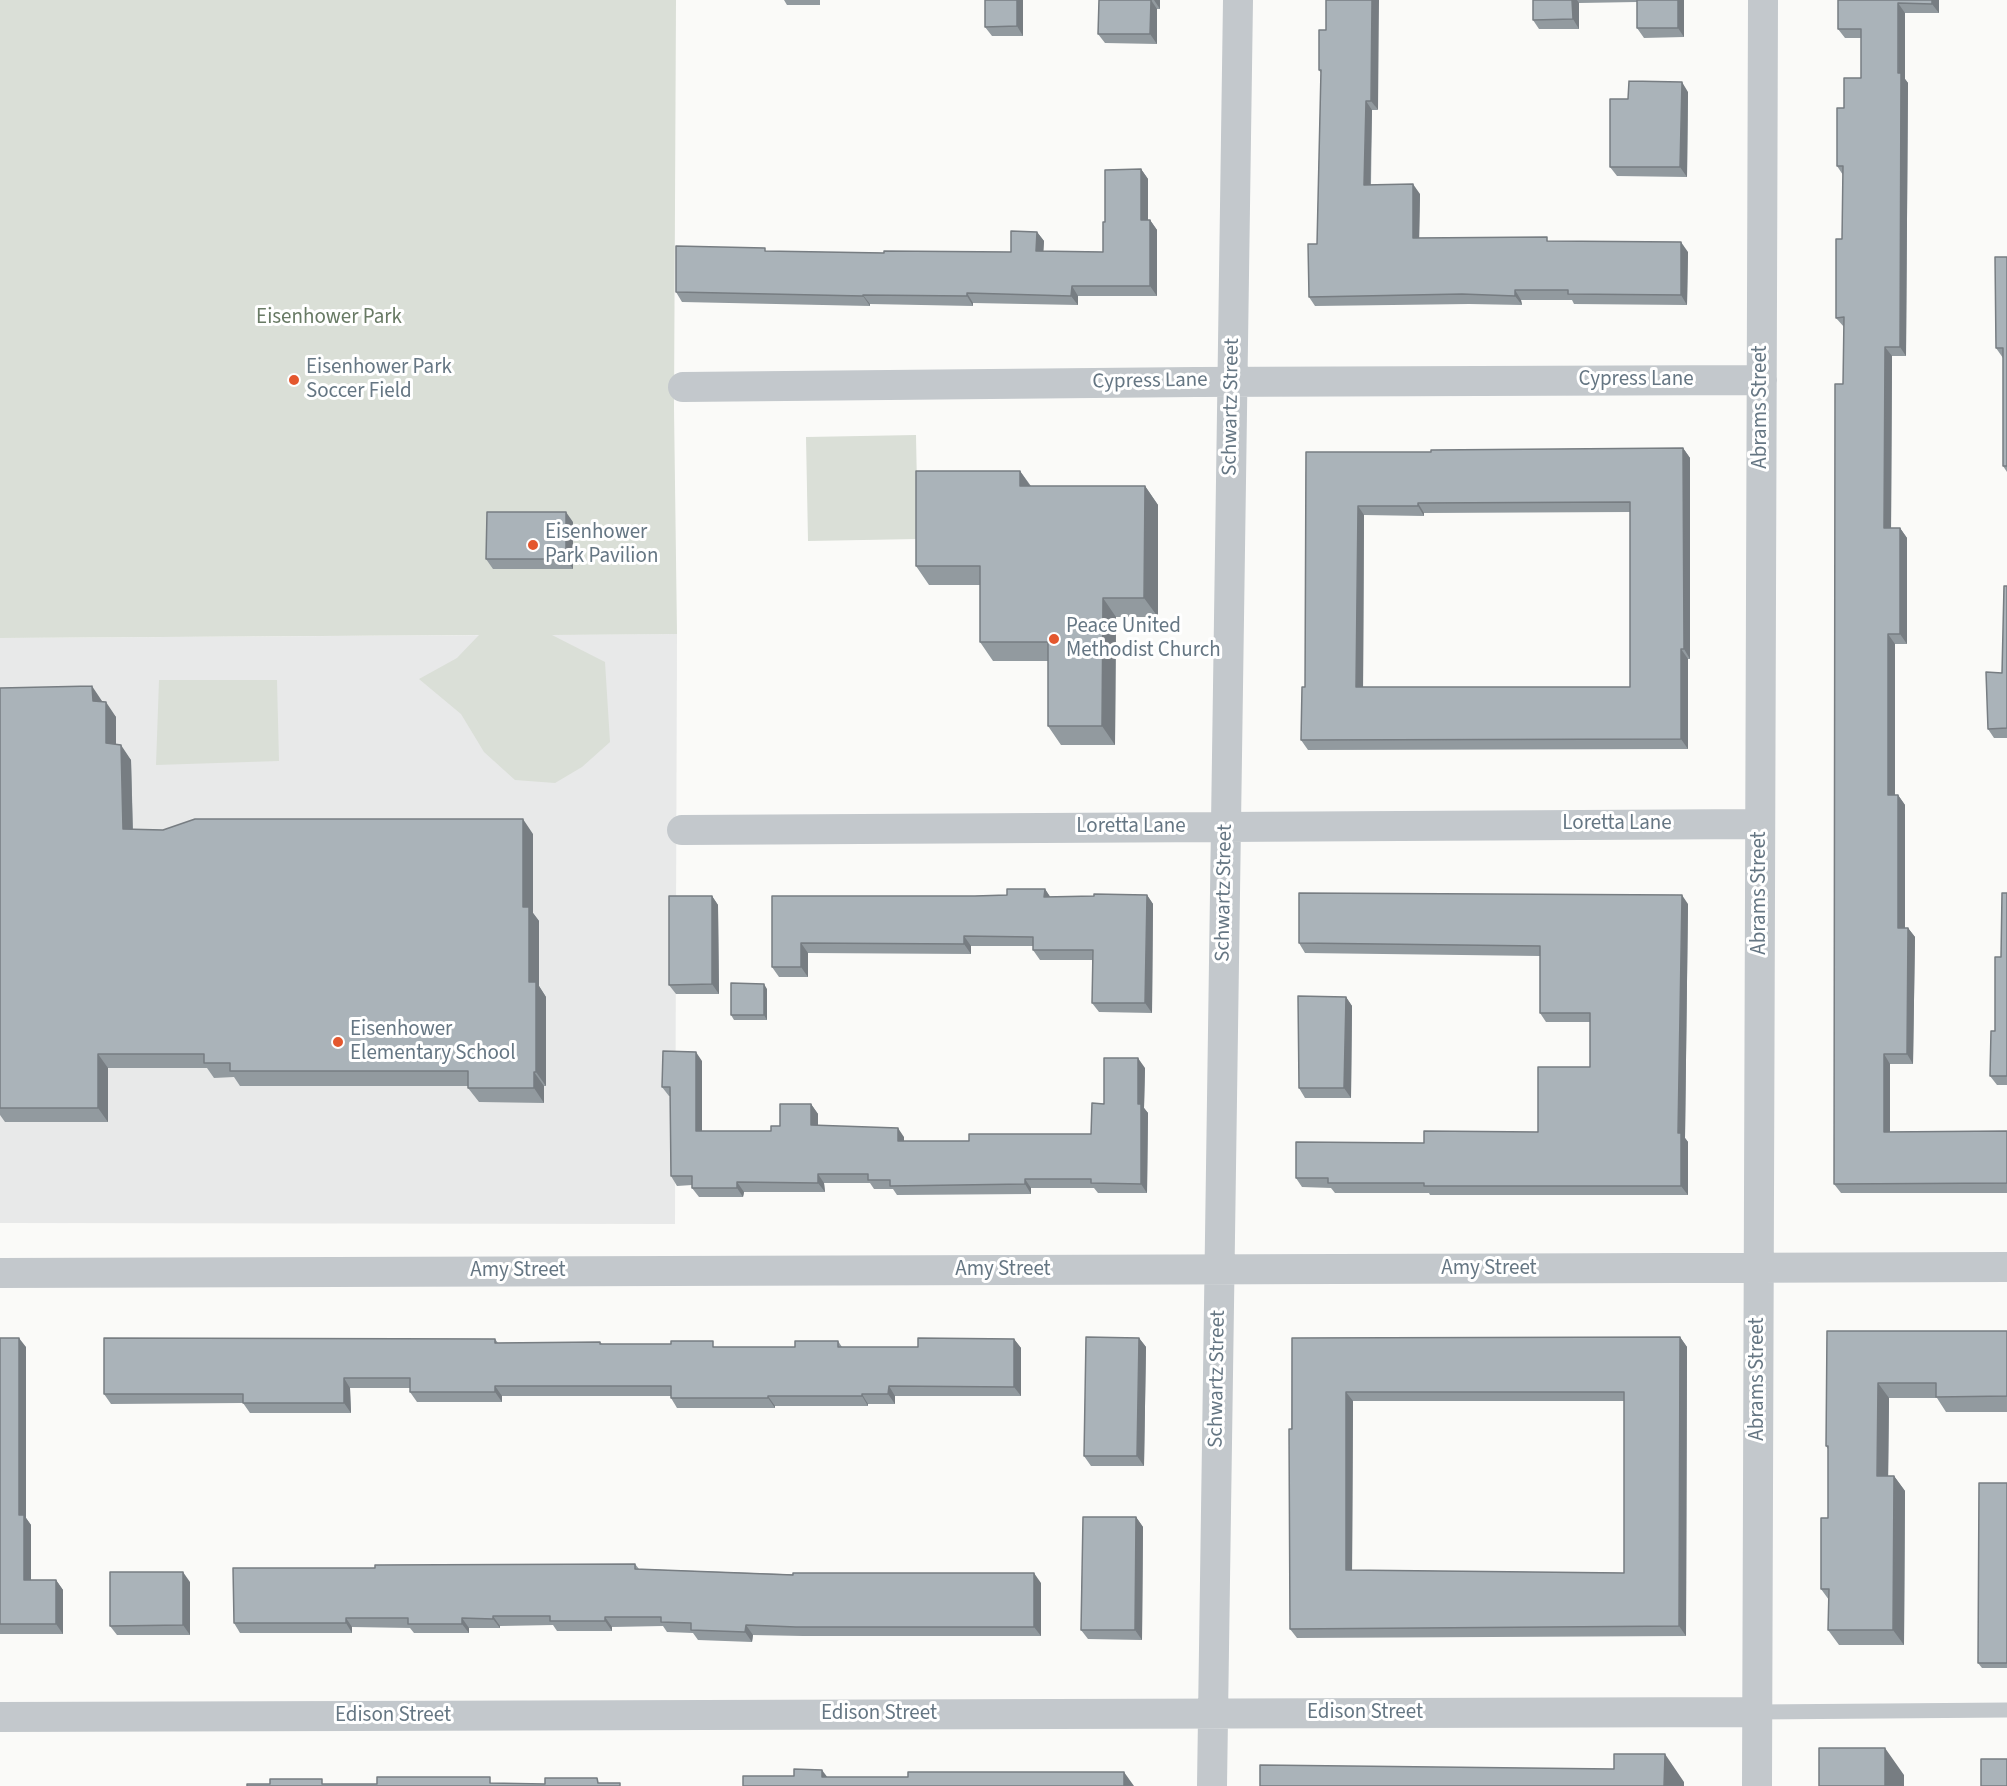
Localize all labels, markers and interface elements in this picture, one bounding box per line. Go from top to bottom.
park label: Eisenhower Park [256,305,402,331]
street label: Schwartz Street [1218,338,1246,476]
street label: Abrams Street [1748,345,1774,469]
place label: Eisenhower Park Soccer Field [306,355,452,405]
street label: Cypress Lane [1578,367,1694,393]
street label: Cypress Lane [1092,368,1208,396]
marker: Eisenhower Park Soccer Field [287,373,301,387]
place label: Eisenhower Park Pavilion [545,520,658,570]
marker: Eisenhower Park Pavilion [526,538,540,552]
place label: Peace United Methodist Church [1066,614,1221,664]
marker: Peace United Methodist Church [1047,632,1061,646]
street label: Loretta Lane [1562,811,1672,837]
street label: Loretta Lane [1076,814,1186,840]
street label: Schwartz Street [1211,824,1239,962]
street label: Abrams Street [1747,831,1773,955]
place label: Eisenhower Elementary School [350,1017,516,1067]
marker: Eisenhower Elementary School [331,1035,345,1049]
street label: Amy Street [1441,1256,1537,1282]
street label: Amy Street [955,1257,1051,1283]
street label: Amy Street [470,1258,566,1284]
street label: Schwartz Street [1204,1310,1232,1448]
street label: Abrams Street [1745,1317,1771,1441]
street label: Edison Street [1307,1700,1423,1726]
street label: Edison Street [821,1701,937,1727]
street label: Edison Street [335,1703,451,1729]

